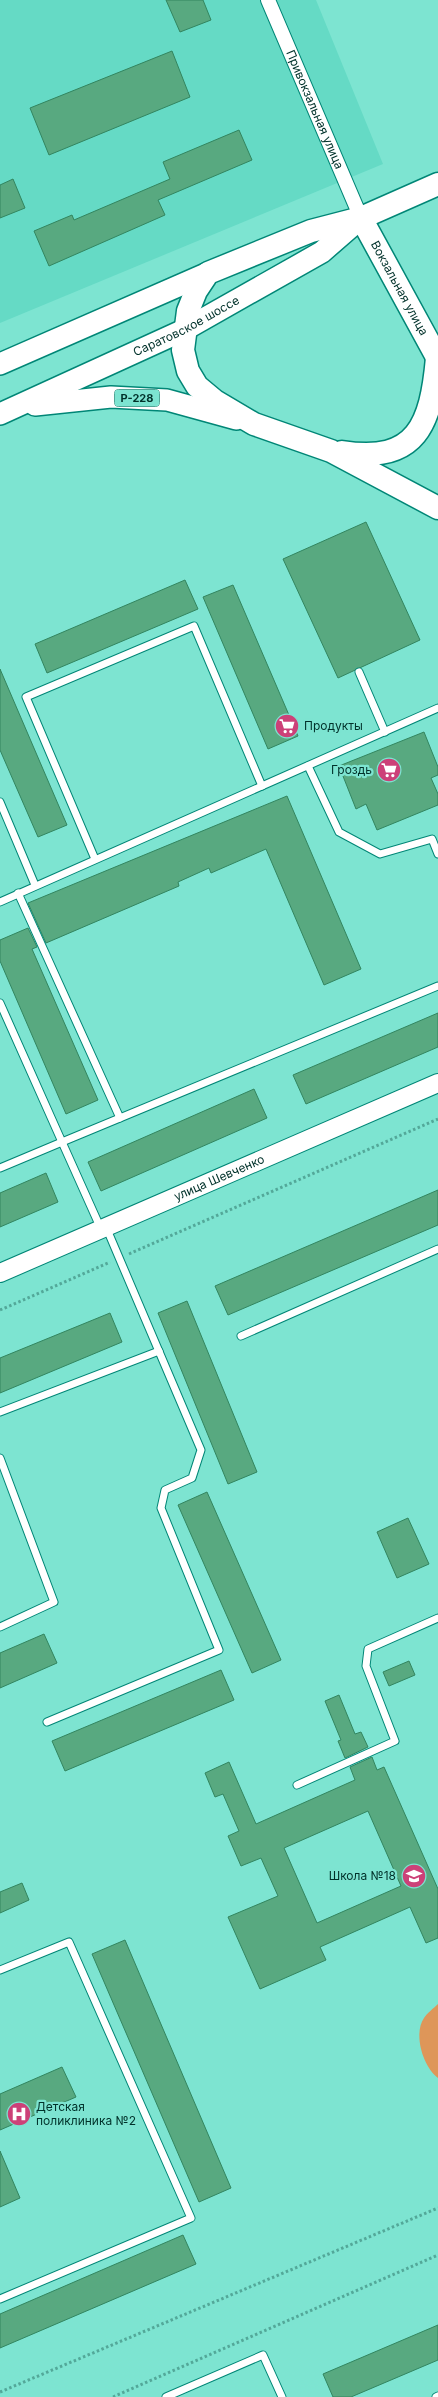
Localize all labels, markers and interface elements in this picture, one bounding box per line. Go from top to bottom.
street label: Привокзальная улица [283,47,347,171]
street label: Вокзальная улица [368,238,432,338]
street label: Саратовское шоссе [131,292,242,359]
road number: Р-228 [114,389,160,406]
supermarket icon: Продукты [274,713,300,739]
place label: Продукты [304,718,363,733]
supermarket icon: Гроздь [376,757,402,783]
place label: Гроздь [331,762,372,777]
street label: улица Шевченко [171,1151,267,1204]
school or university icon: Школа №18 [401,1863,427,1889]
place label: Школа №18 [329,1868,396,1883]
place label: Детская поликлиника №2 [36,2099,136,2128]
hospital icon: Детская поликлиника №2 [6,2101,32,2127]

